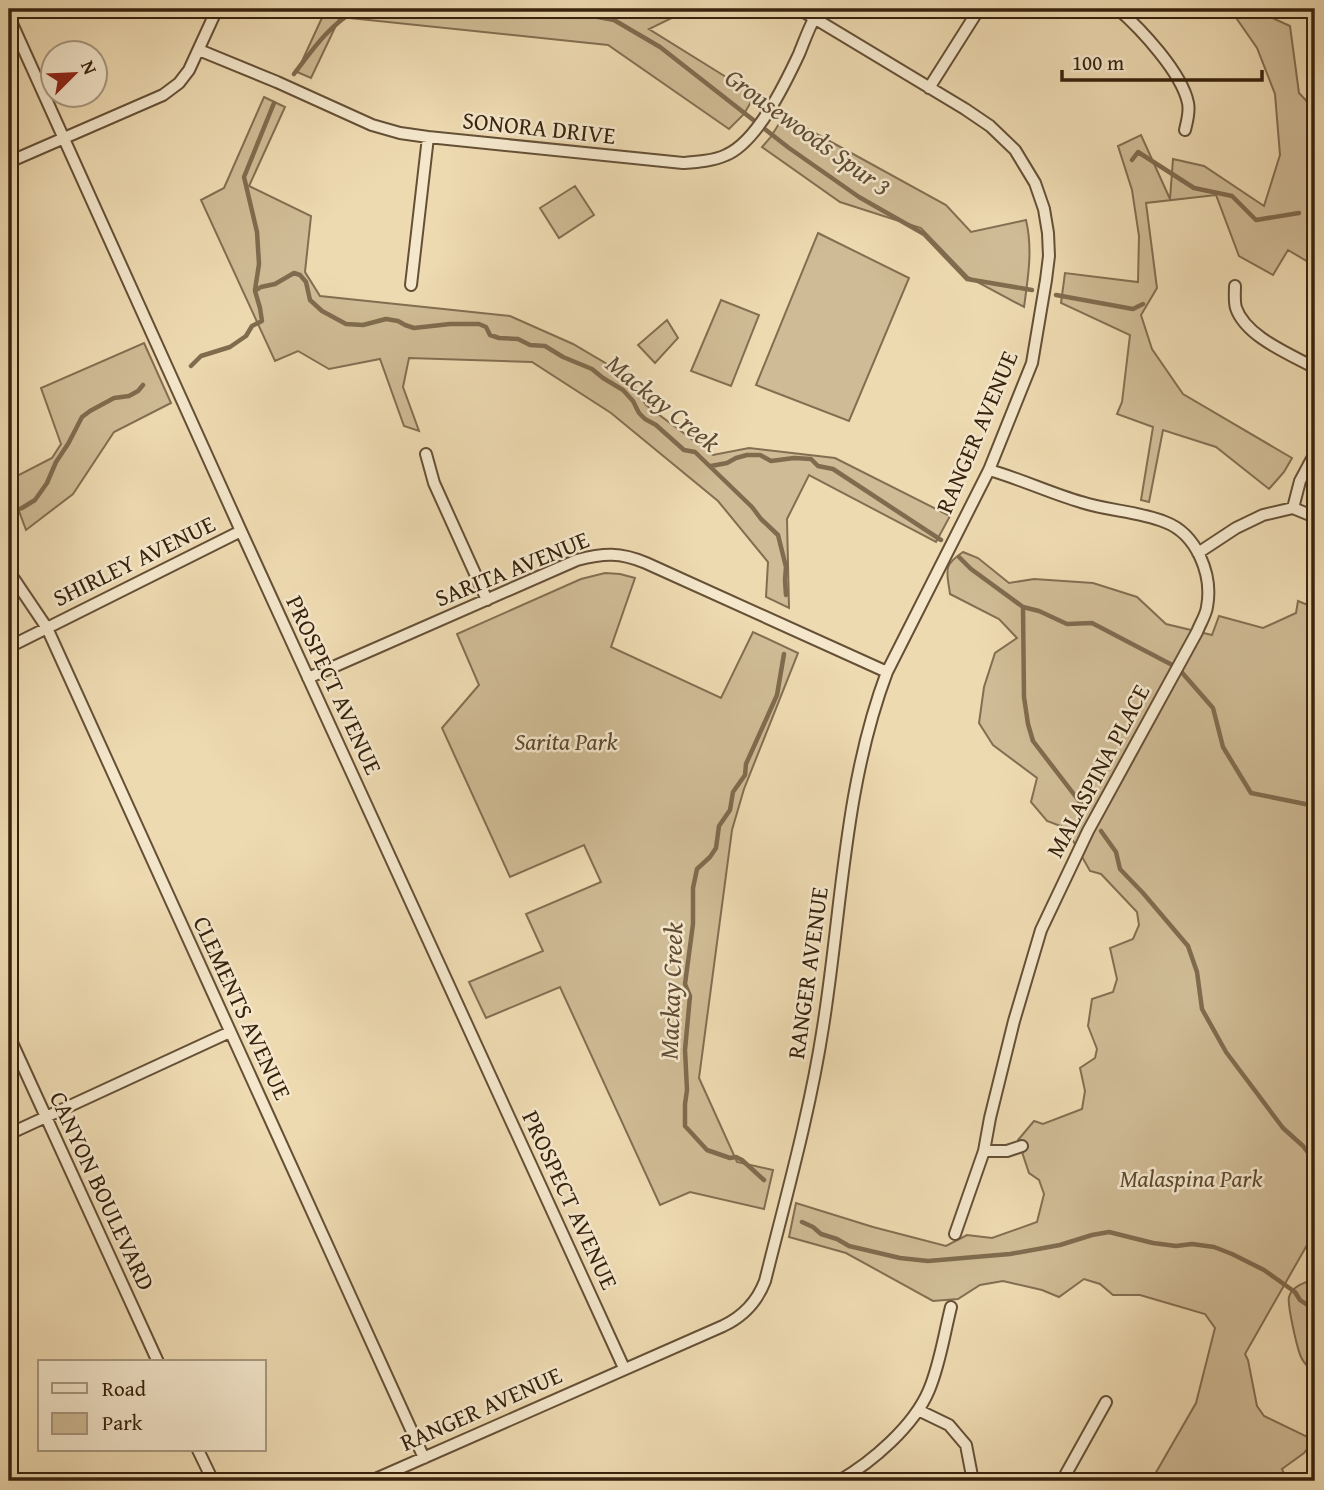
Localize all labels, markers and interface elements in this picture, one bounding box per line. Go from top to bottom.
north arrow [38,38,108,108]
scale bar [1062,38,1261,82]
text: 100 m [1072,47,1124,78]
text: N [74,56,105,79]
water label: Grousewoods Spur 3 [717,58,899,205]
street label: SONORA DRIVE [461,102,617,153]
water label: Mackay Creek [598,344,729,461]
street label: RANGER AVENUE [927,345,1027,519]
street label: SHIRLEY AVENUE [47,506,221,615]
street label: SARITA AVENUE [429,522,594,615]
street label: PROSPECT AVENUE [278,589,391,780]
street label: MALASPINA PLACE [1037,678,1158,864]
park label: Sarita Park [514,724,618,759]
street label: RANGER AVENUE [778,885,837,1061]
street label: CLEMENTS AVENUE [185,910,300,1105]
water label: Mackay Creek [649,922,692,1060]
street label: CANYON BOULEVARD [41,1086,164,1296]
street label: PROSPECT AVENUE [514,1104,627,1295]
park label: Malaspina Park [1119,1161,1263,1196]
street label: RANGER AVENUE [394,1357,567,1460]
legend [38,1360,266,1452]
text: Road [102,1373,147,1404]
text: Park [102,1407,143,1438]

